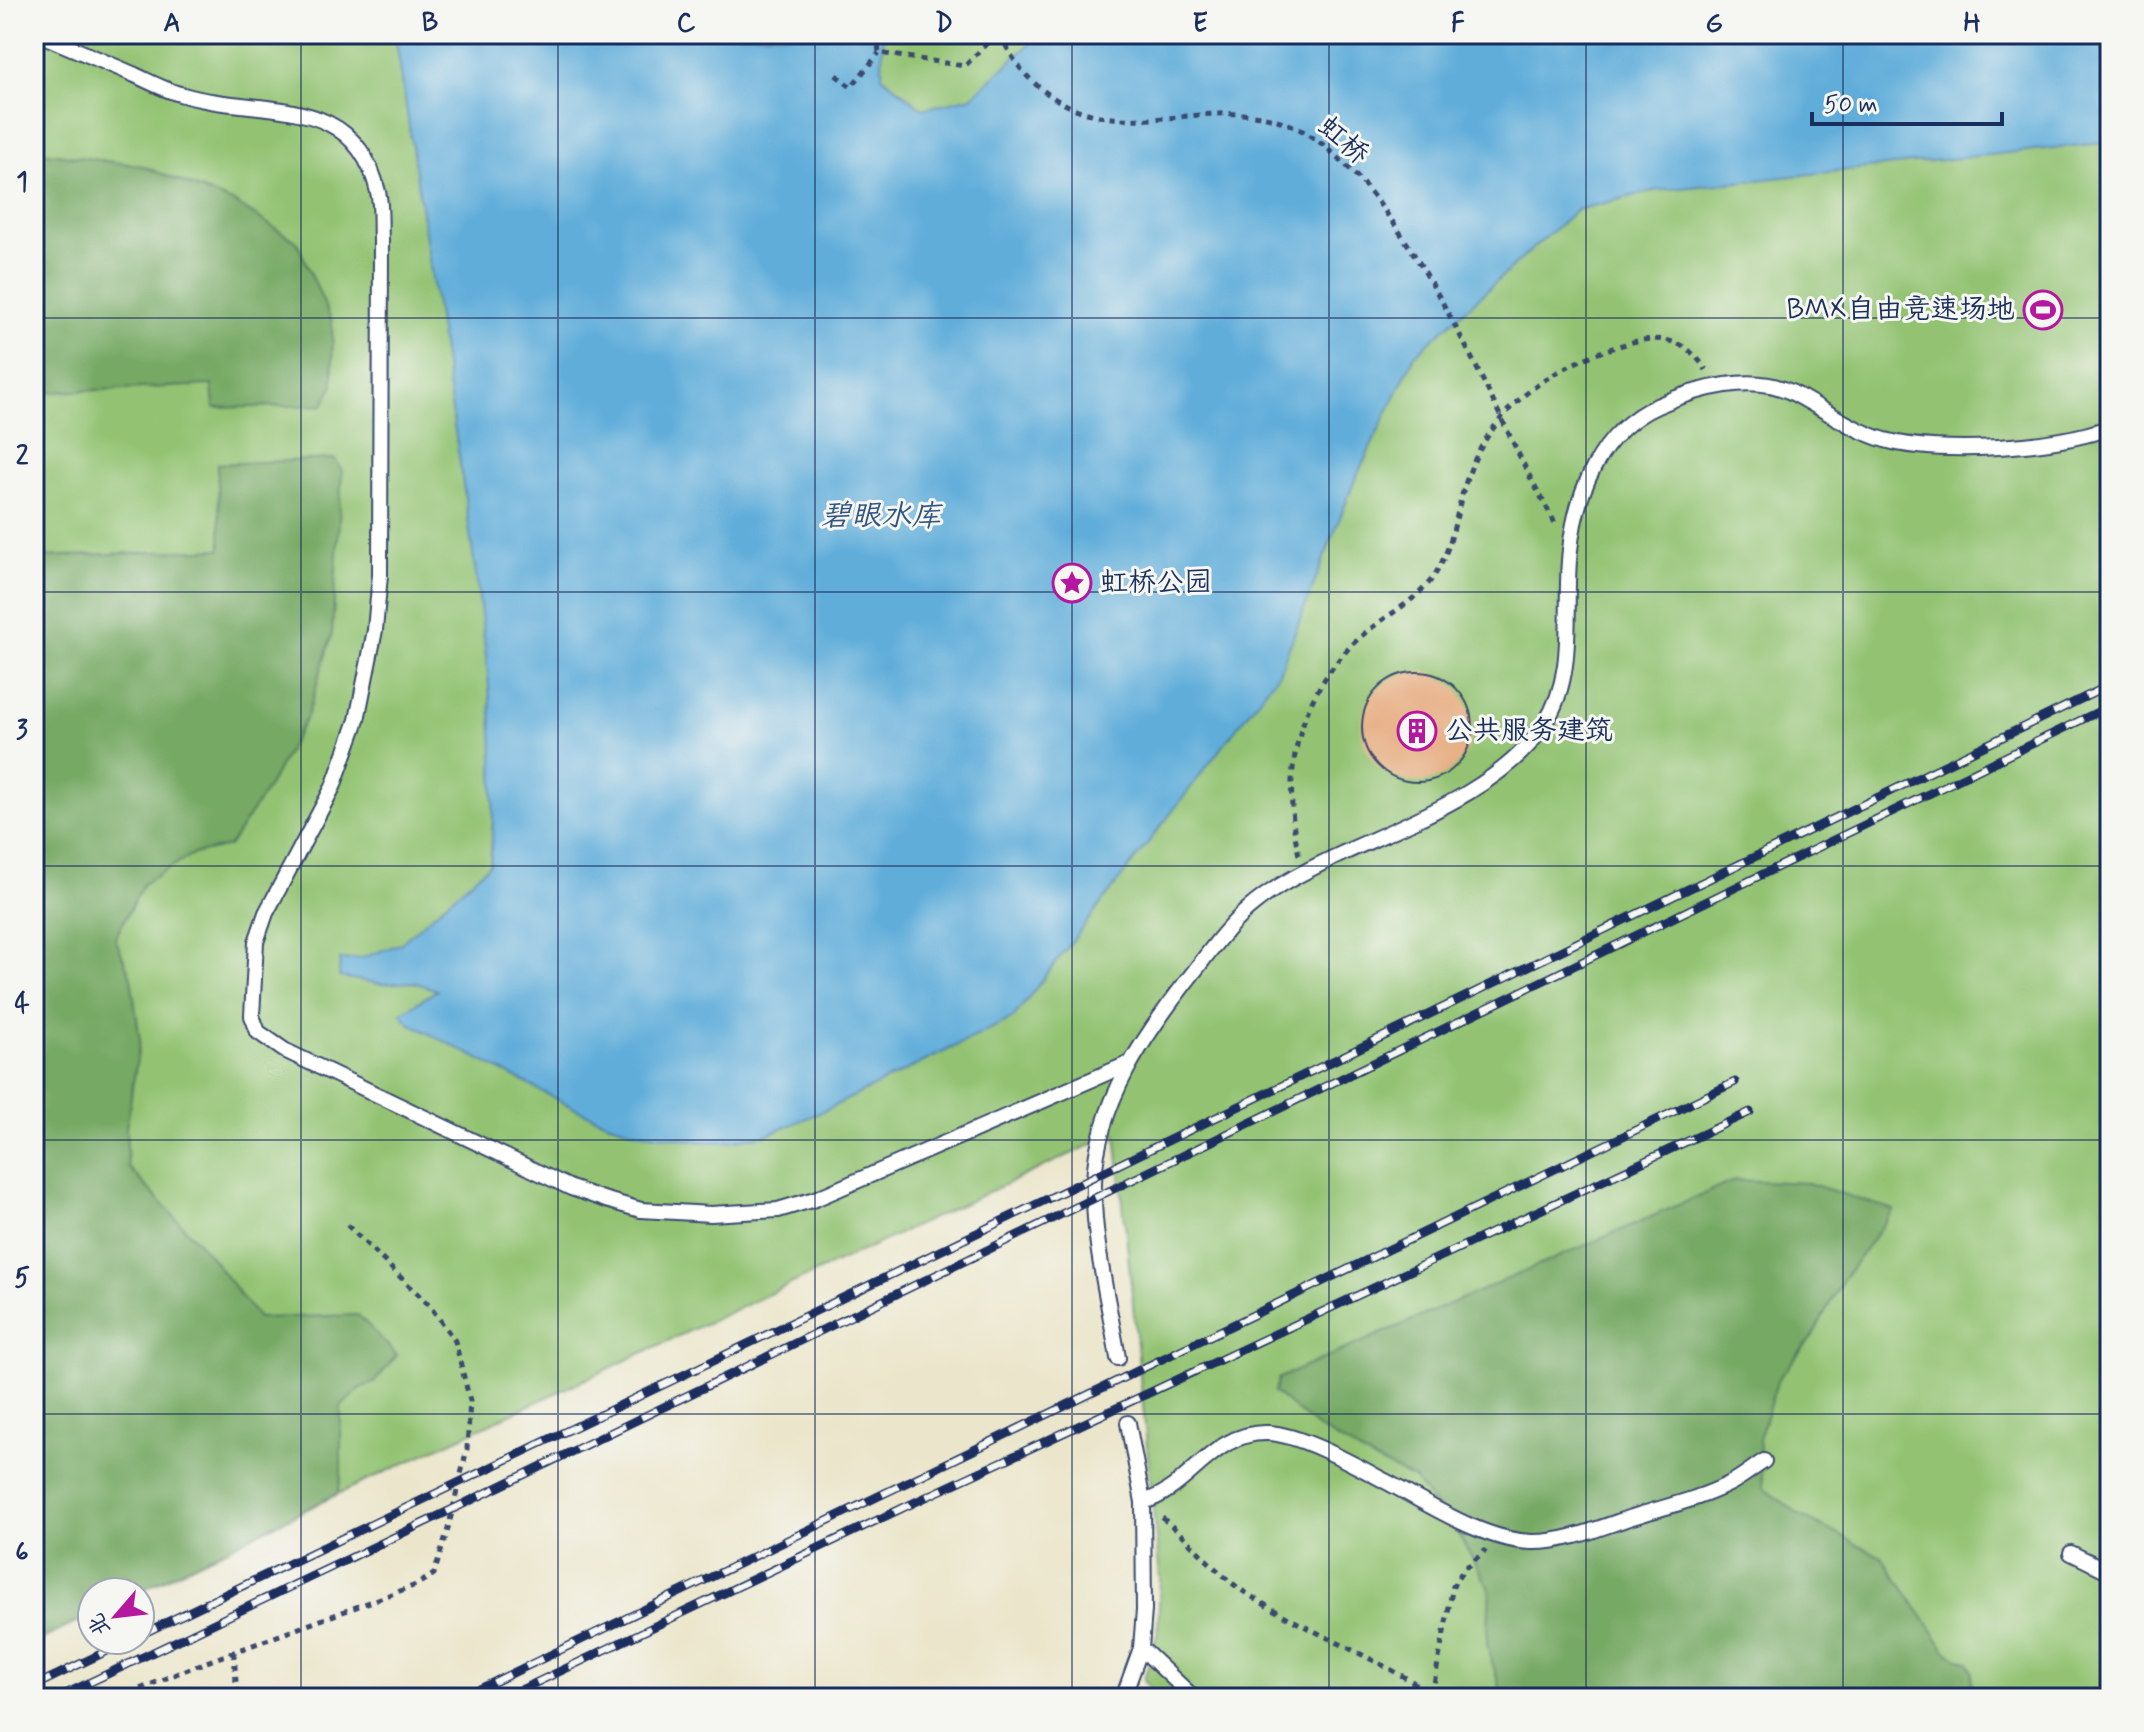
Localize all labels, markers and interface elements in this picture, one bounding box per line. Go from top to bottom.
text: A [163,7,181,41]
text: B [422,7,438,41]
text: C [677,7,696,41]
text: D [935,7,953,41]
text: E [1192,7,1208,41]
text: F [1451,7,1465,41]
text: G [1705,7,1723,41]
text: H [1964,7,1981,41]
scale bar [1812,76,2002,126]
text: 50 m [1824,90,1878,121]
street label: 虹桥 [1310,109,1376,173]
text: 1 [16,166,28,200]
sports icon: BMX自由竞速场地 [2022,289,2064,331]
place label: BMX自由竞速场地 [1787,292,2015,329]
text: 2 [16,440,29,474]
water label: 碧眼水库 [821,497,943,536]
place icon: 虹桥公园 [1051,562,1093,604]
place label: 虹桥公园 [1100,565,1212,602]
building icon: 公共服务建筑 [1396,710,1438,752]
place label: 公共服务建筑 [1445,713,1613,750]
text: 3 [16,714,28,748]
text: 4 [14,988,30,1022]
text: 5 [14,1262,30,1296]
text: 6 [15,1536,29,1570]
north arrow [76,1576,156,1656]
text: 北 [83,1608,118,1641]

